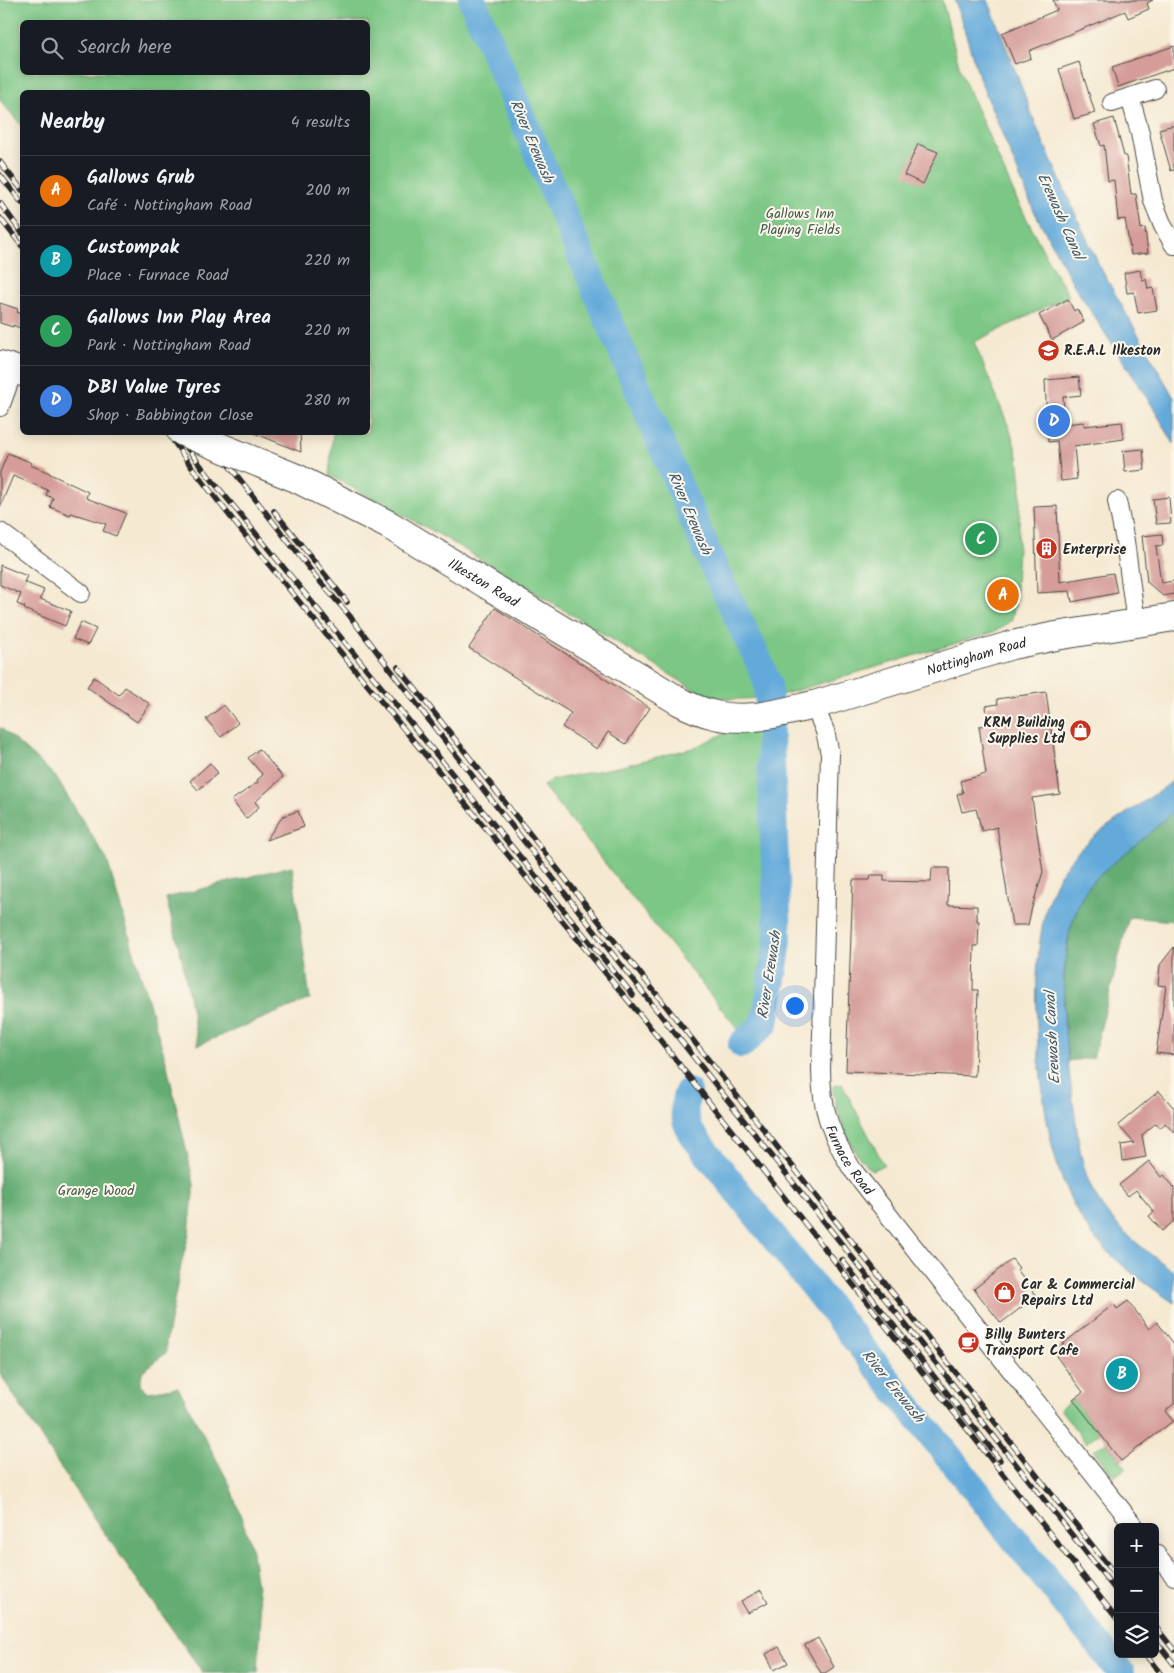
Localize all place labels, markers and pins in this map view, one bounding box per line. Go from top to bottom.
school or university icon: R.E.A.L Ilkeston [1036,338,1060,362]
place label: R.E.A.L Ilkeston [1064,340,1161,362]
pin: D [1038,402,1070,440]
pin: C [965,520,997,558]
building icon: Enterprise [1035,537,1059,561]
place label: Enterprise [1063,539,1126,561]
pin: A [987,576,1019,614]
place label: KRM Building Supplies Ltd [984,712,1065,750]
shop icon: KRM Building Supplies Ltd [1069,718,1093,742]
place label: Car & Commercial Repairs Ltd [1021,1274,1135,1312]
shop icon: Car & Commercial Repairs Ltd [993,1280,1017,1304]
place label: Billy Bunters Transport Cafe [985,1324,1079,1362]
cafe icon: Billy Bunters Transport Cafe [957,1330,981,1354]
pin: B [1106,1355,1138,1393]

